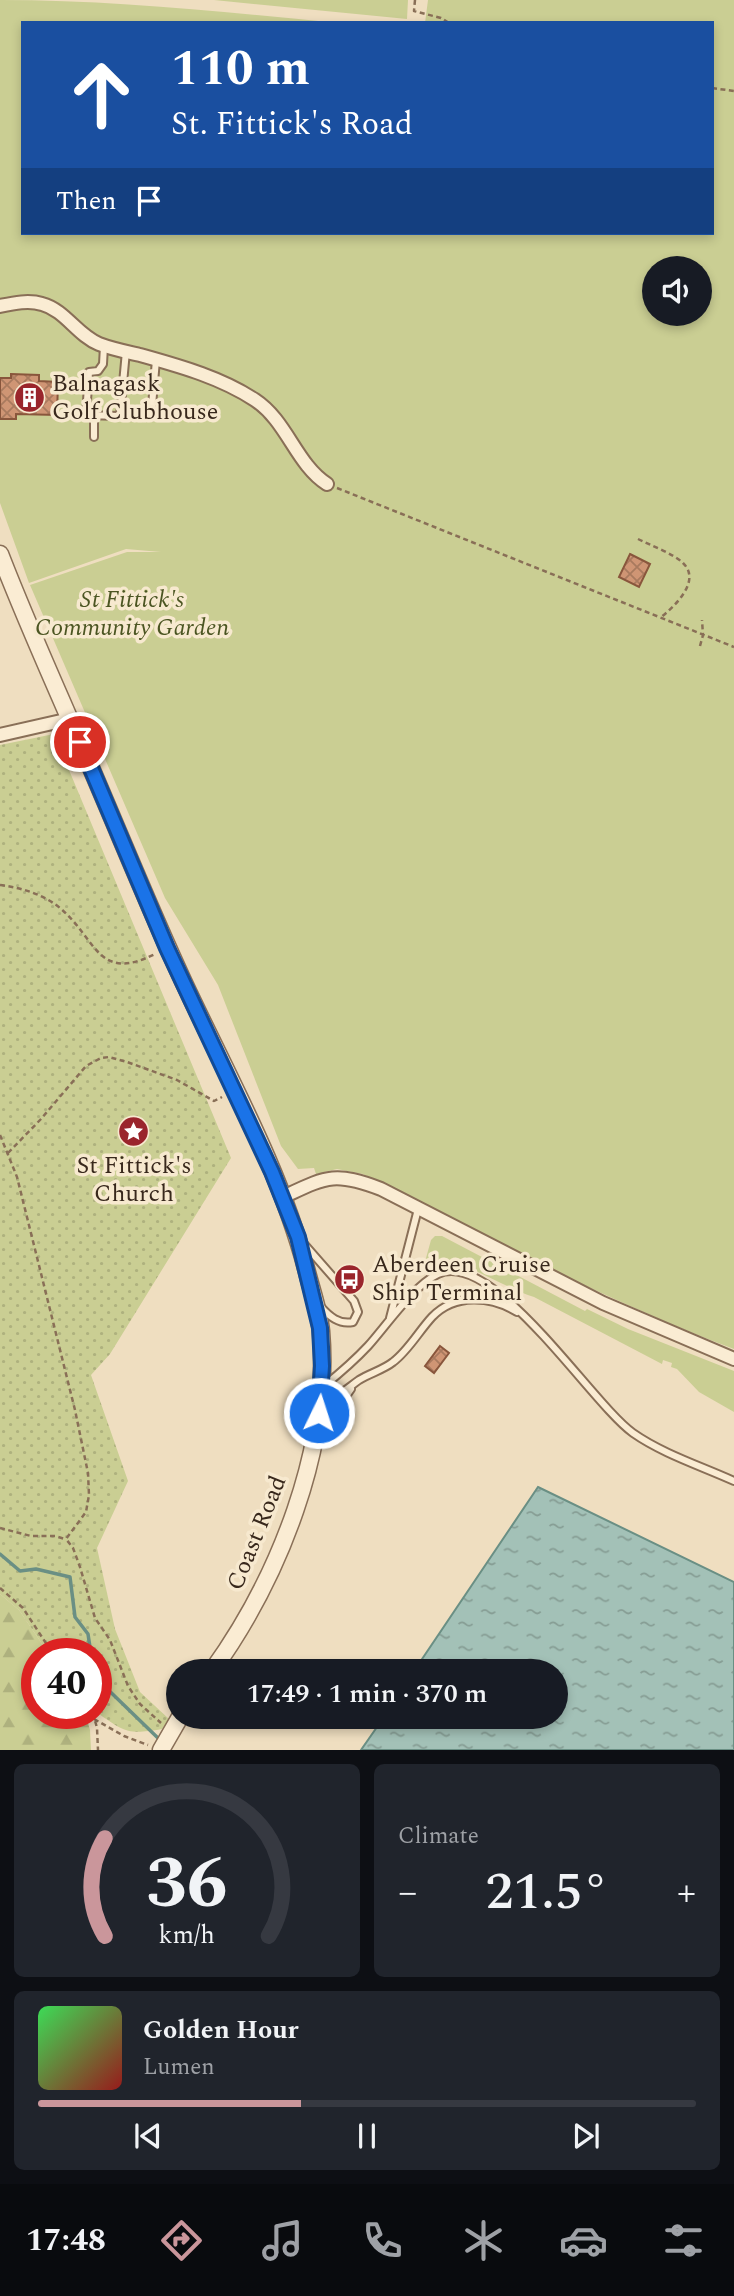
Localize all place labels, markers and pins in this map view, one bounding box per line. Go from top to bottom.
place label: Balnagask Golf Clubhouse [52,366,218,430]
building icon: Balnagask Golf Clubhouse [12,381,46,415]
pin [50,712,110,772]
place icon: St Fittick's Church [117,1115,151,1149]
place label: St Fittick's Church [76,1148,192,1212]
place label: Aberdeen Cruise Ship Terminal [372,1247,551,1311]
bus stop icon: Aberdeen Cruise Ship Terminal [332,1262,366,1296]

